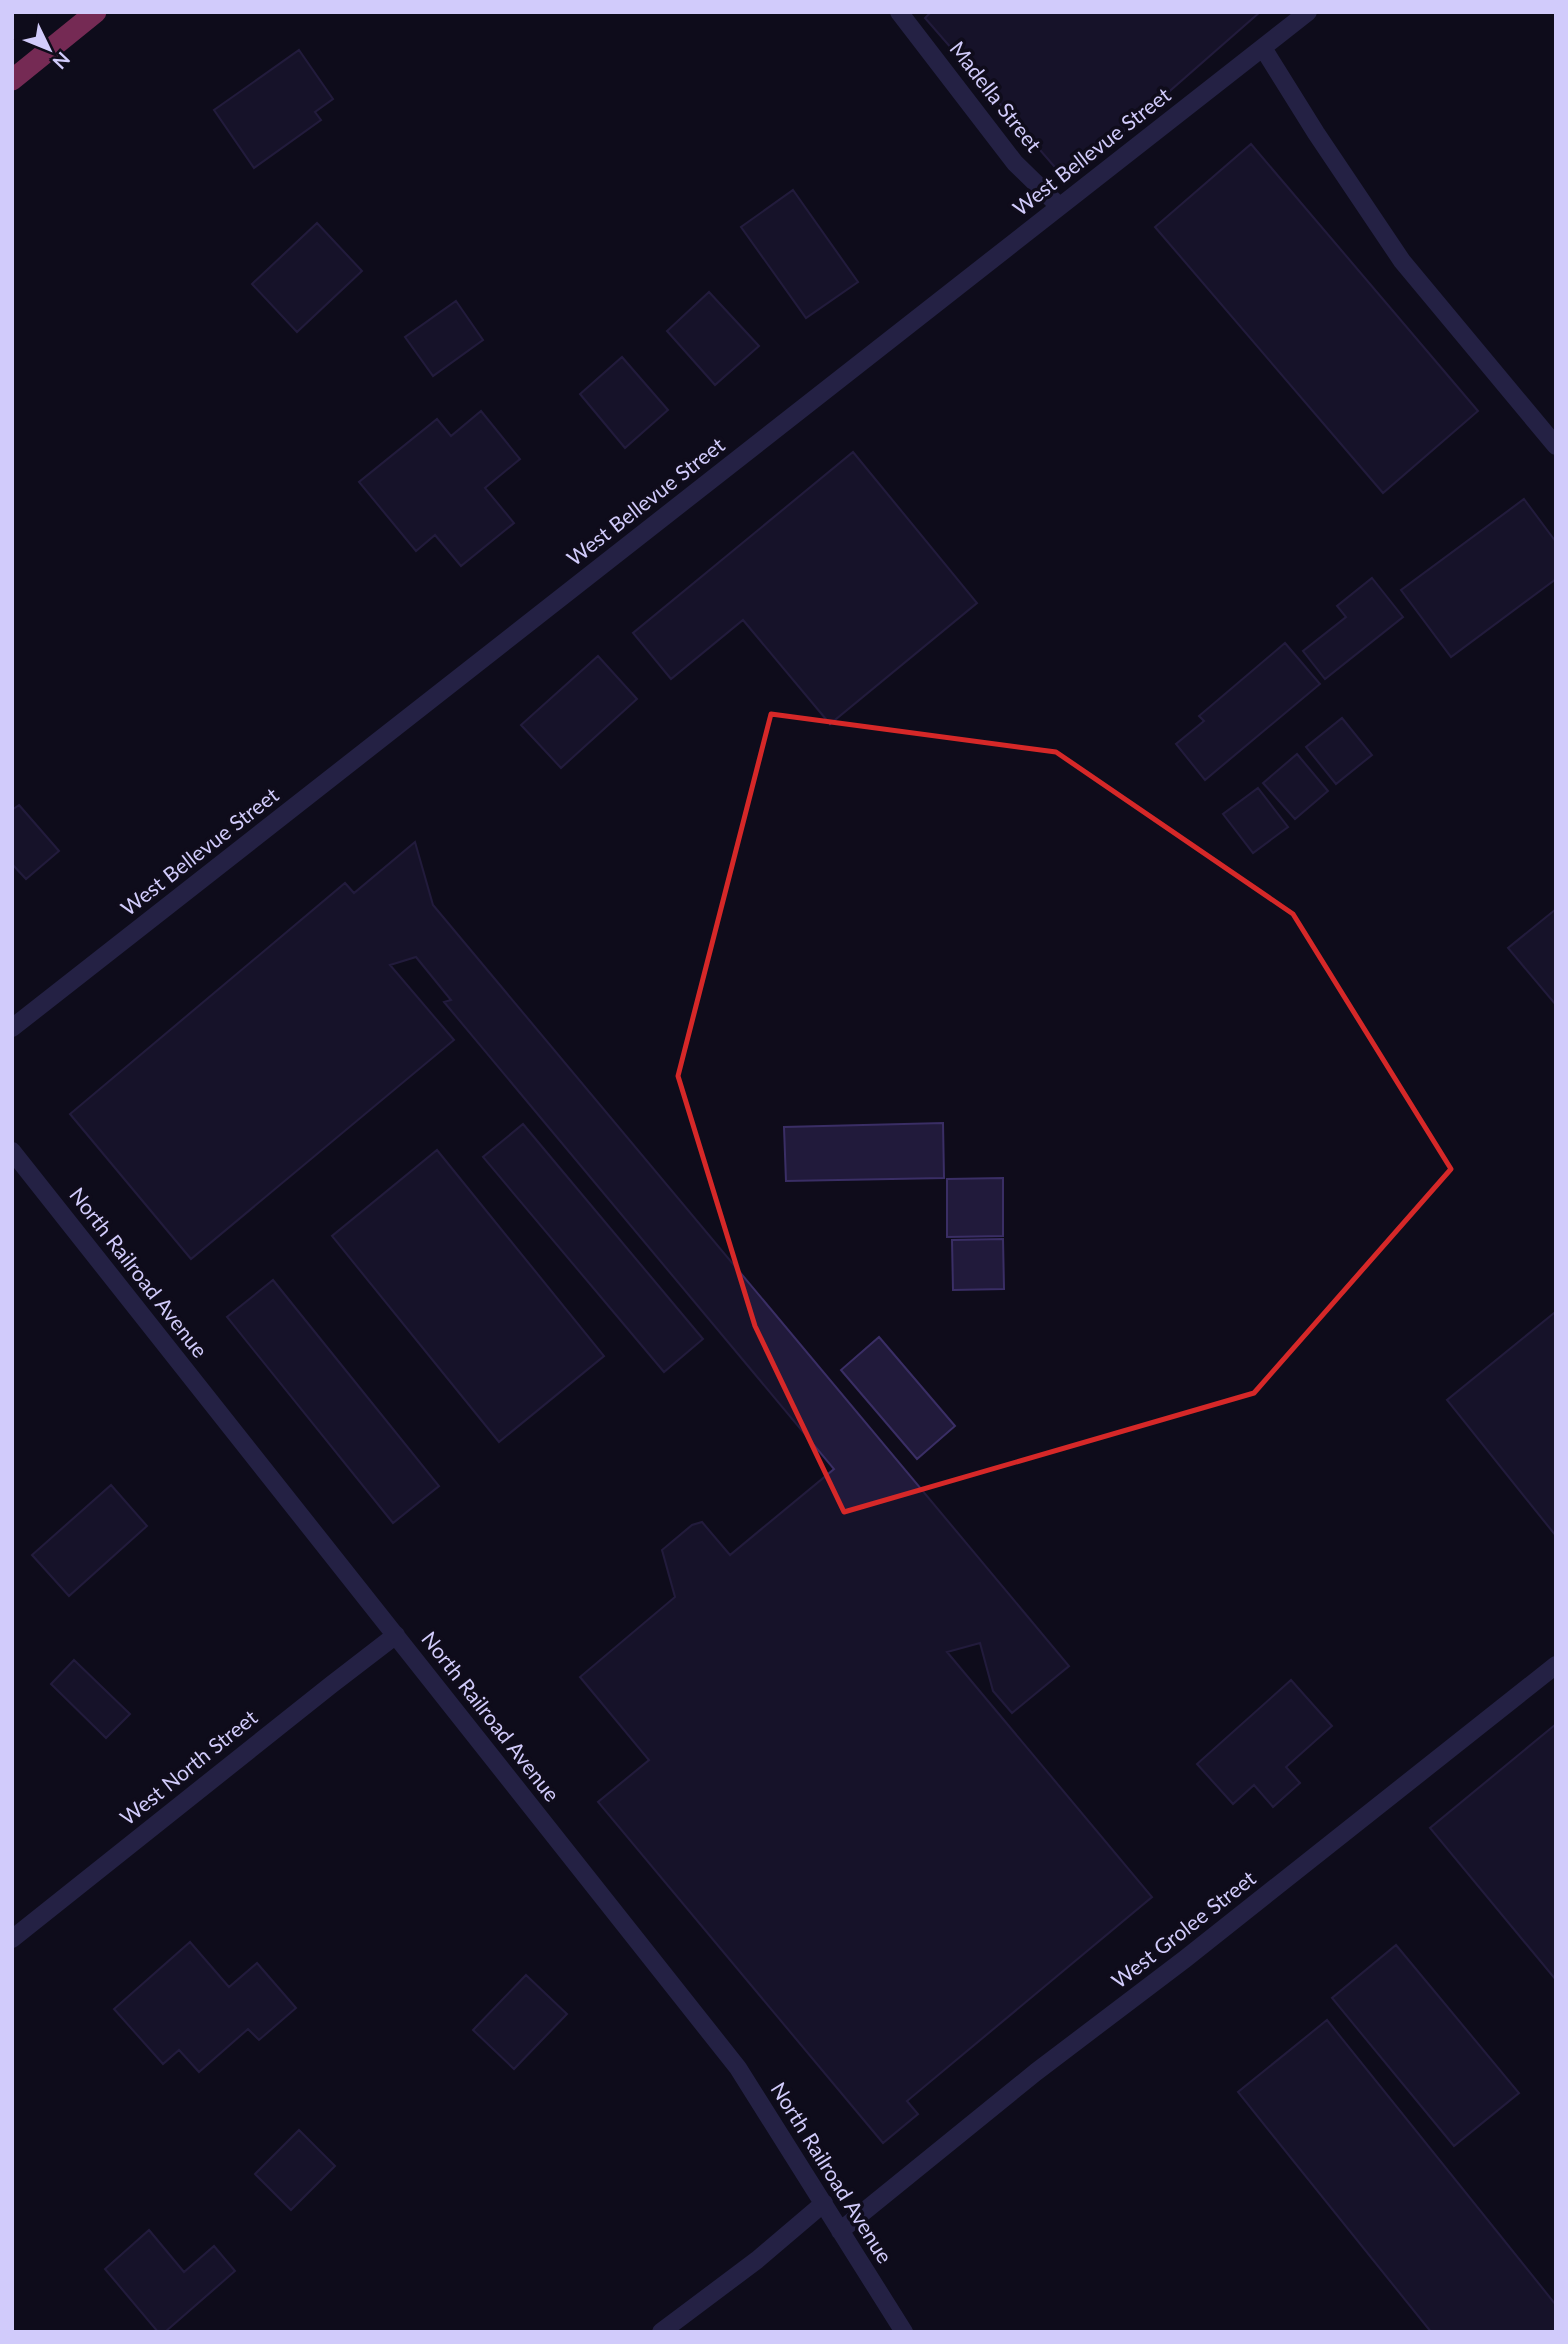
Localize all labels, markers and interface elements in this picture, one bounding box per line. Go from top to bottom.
north arrow [14,14,84,84]
street label: Madella Street [945,36,1047,157]
text: N [48,48,75,74]
street label: West Bellevue Street [1007,81,1175,220]
street label: West Bellevue Street [561,431,729,570]
street label: West Bellevue Street [115,781,283,920]
street label: North Railroad Avenue [65,1182,213,1362]
street label: North Railroad Avenue [417,1626,565,1806]
street label: West North Street [115,1704,262,1830]
street label: West Grolee Street [1106,1865,1260,1993]
street label: North Railroad Avenue [766,2077,898,2267]

